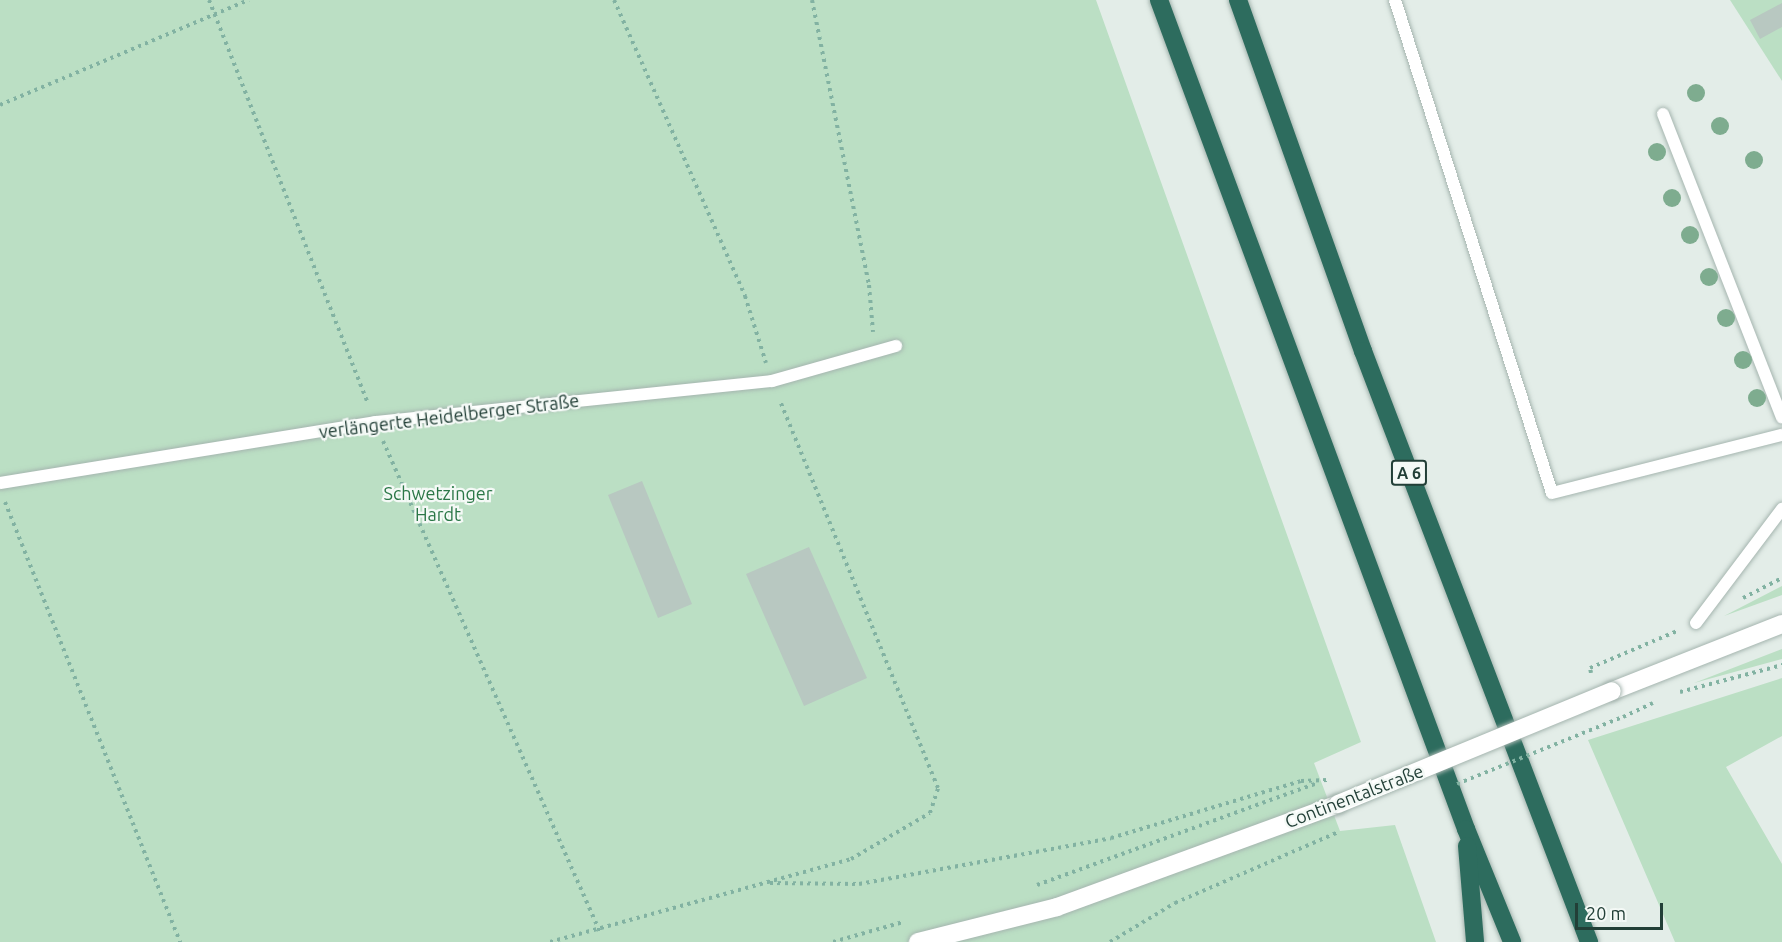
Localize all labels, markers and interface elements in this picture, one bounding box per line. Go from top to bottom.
street label: verlängerte Heidelberger Straße [318,389,580,443]
road number: A 6 [1390,460,1428,486]
park label: Schwetzinger Hardt [383,483,493,526]
street label: Continentalstraße [1282,760,1426,832]
scale bar [1578,891,1666,929]
text: 20 m [1586,903,1626,923]

